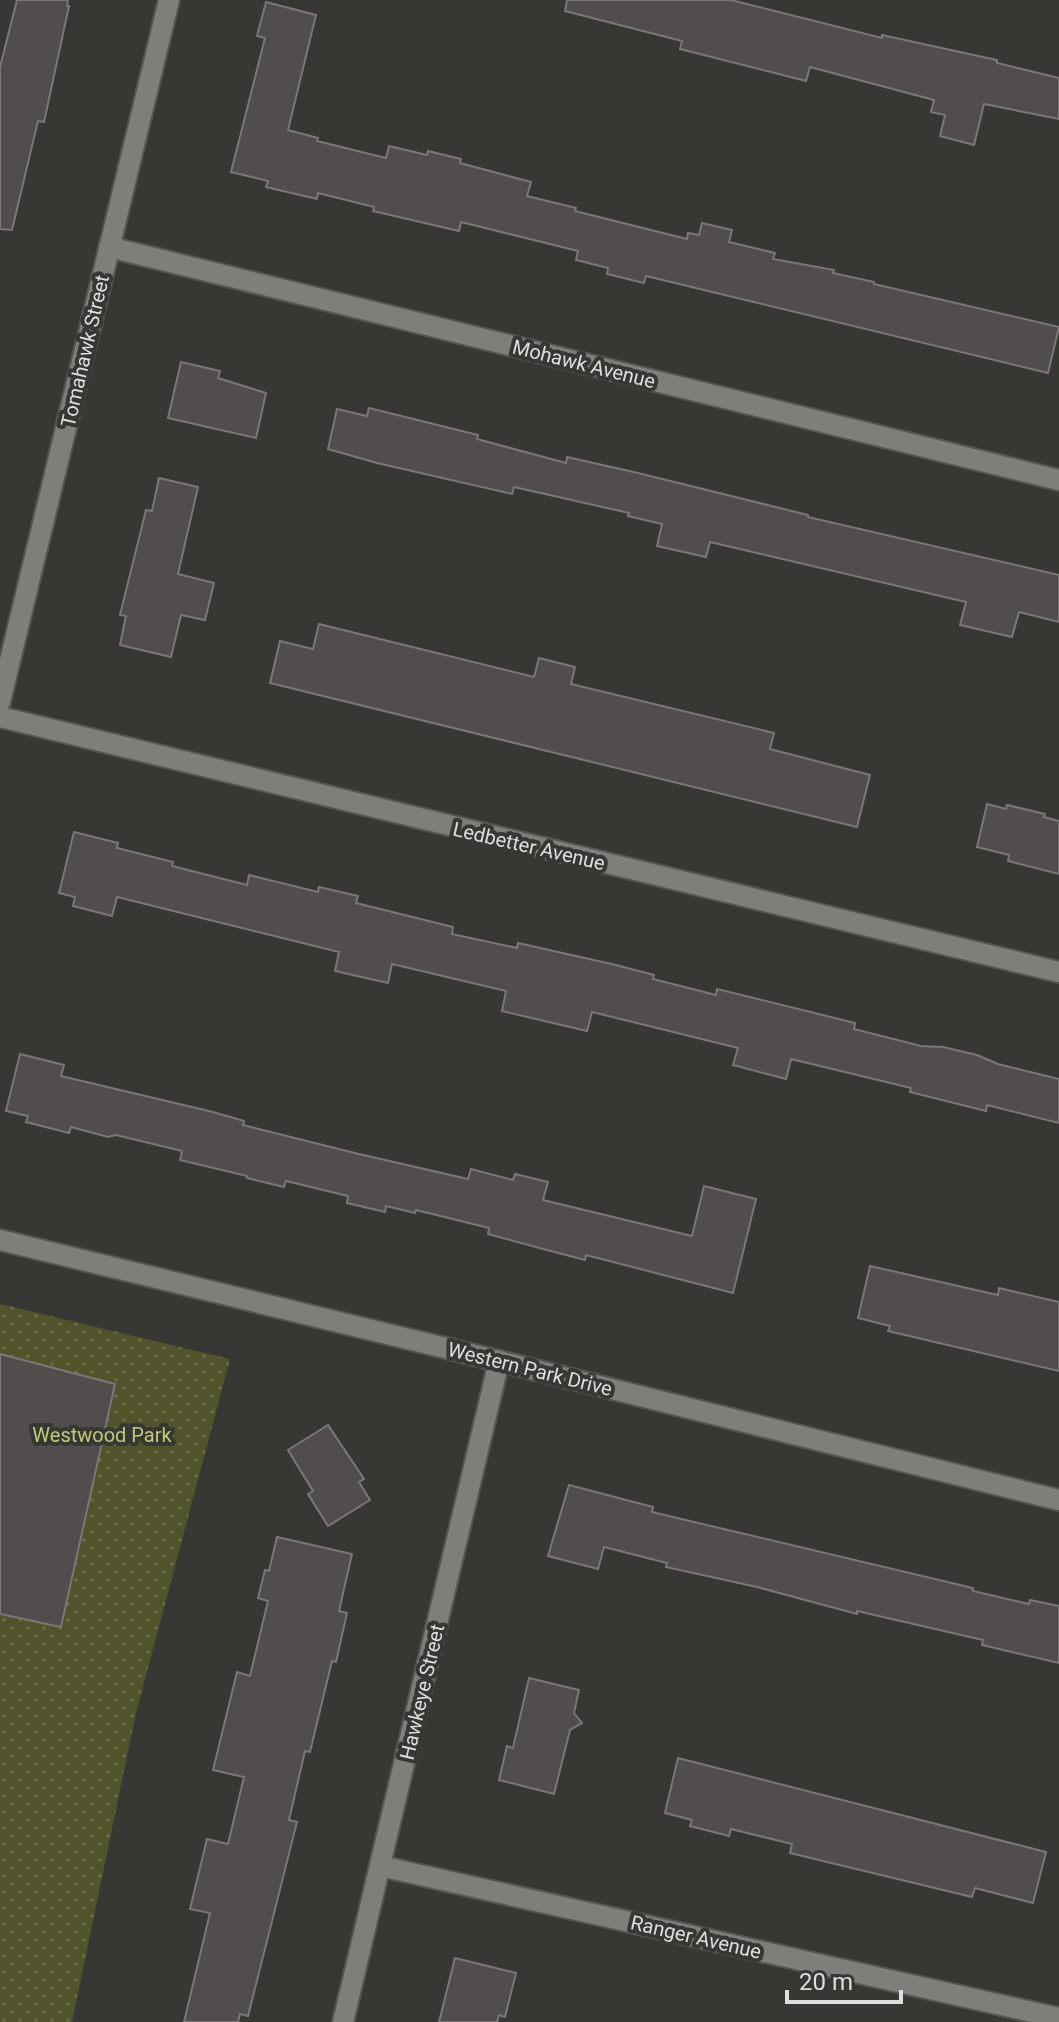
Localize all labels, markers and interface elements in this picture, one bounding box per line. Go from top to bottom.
street label: Tomahawk Street [56,273,114,429]
street label: Mohawk Avenue [510,335,658,393]
street label: Ledbetter Avenue [451,817,607,875]
street label: Western Park Drive [445,1337,615,1401]
park label: Westwood Park [32,1423,173,1447]
street label: Hawkeye Street [395,1622,449,1762]
street label: Ranger Avenue [628,1910,764,1964]
scale bar [787,1954,901,2004]
text: 20 m [799,1968,853,1996]

